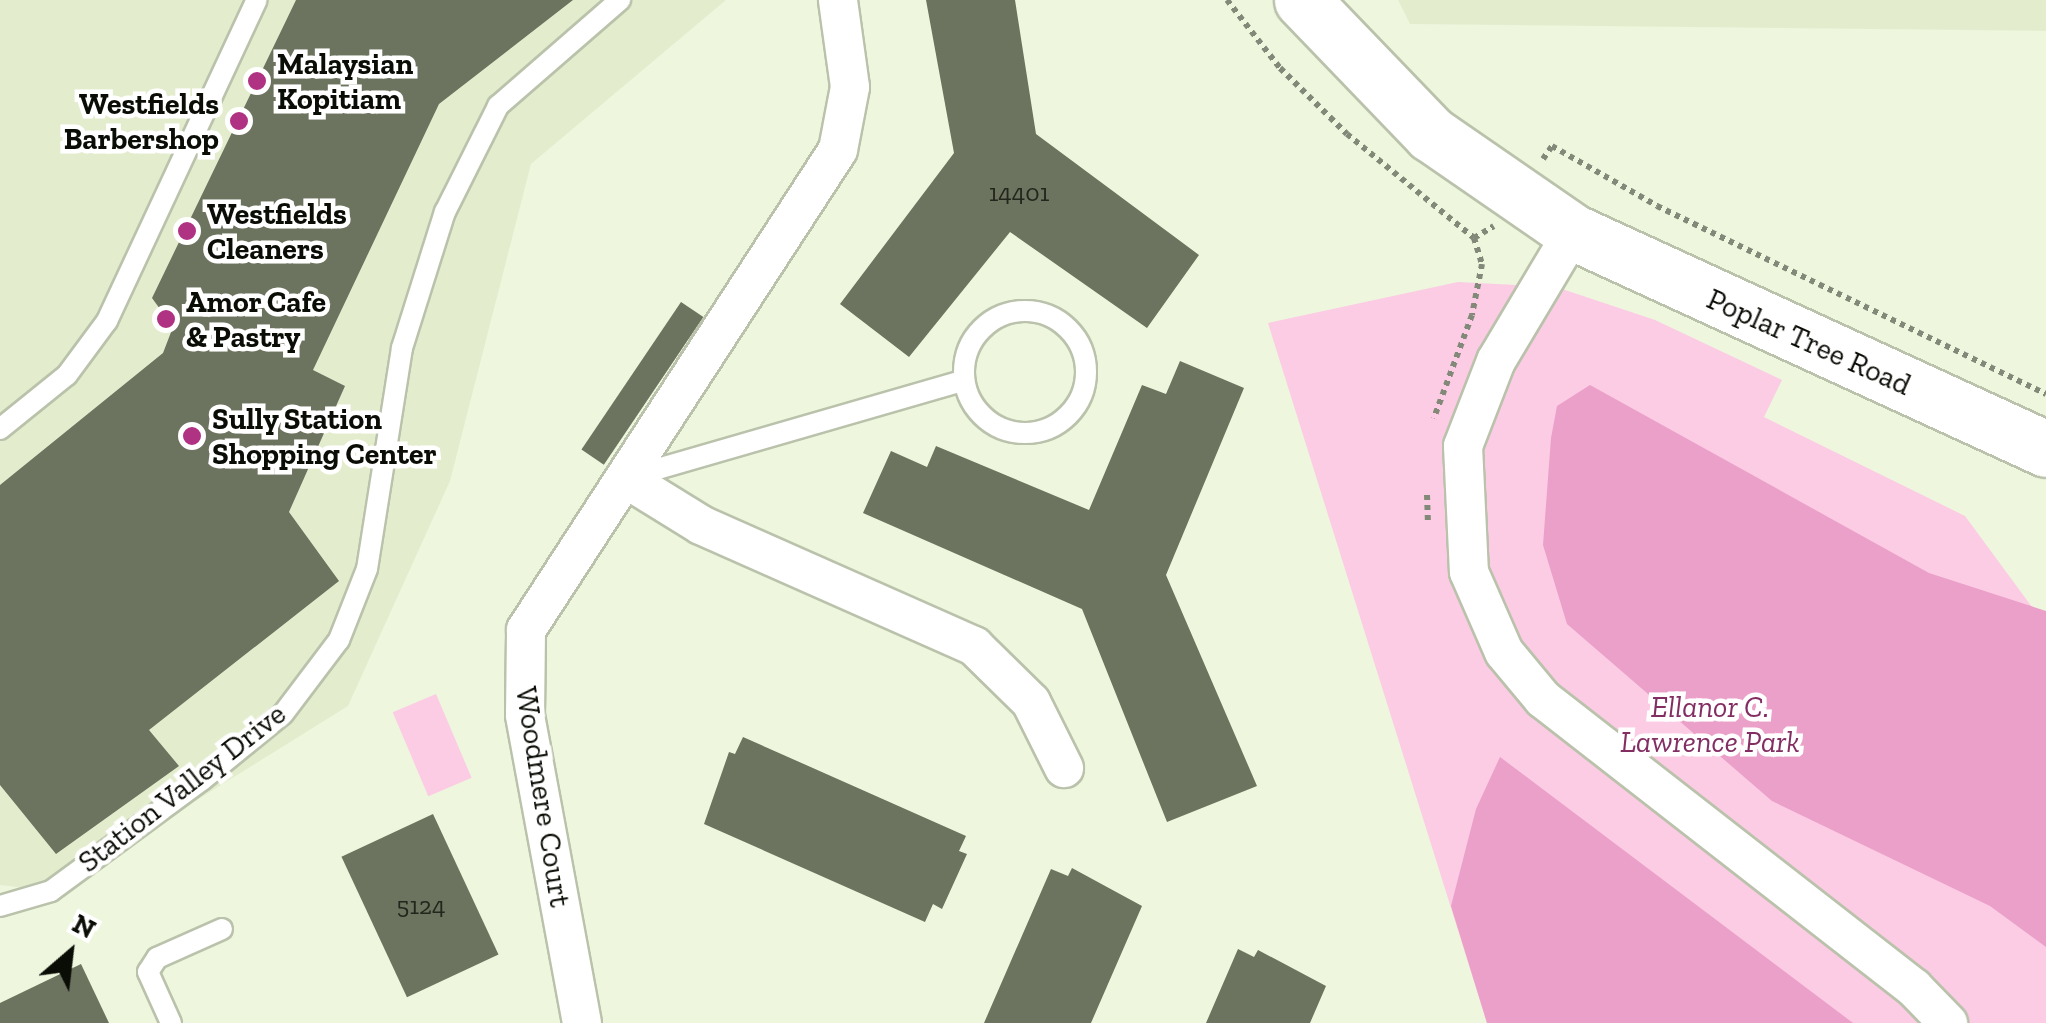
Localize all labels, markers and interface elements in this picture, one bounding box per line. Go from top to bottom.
place label: Malaysian Kopitiam [277,46,413,116]
marker: Malaysian Kopitiam [246,70,268,92]
place label: Westfields Barbershop [64,86,219,156]
marker: Westfields Barbershop [228,110,250,132]
house number: 14401 [989,177,1049,207]
place label: Westfields Cleaners [207,196,347,266]
marker: Westfields Cleaners [176,220,198,242]
street label: Poplar Tree Road [1701,281,1917,403]
place label: Amor Cafe & Pastry [186,284,327,354]
marker: Amor Cafe & Pastry [155,308,177,330]
place label: Sully Station Shopping Center [212,401,437,472]
marker: Sully Station Shopping Center [181,425,203,447]
street label: Woodmere Court [508,684,578,910]
park label: Ellanor C. Lawrence Park [1620,689,1800,760]
street label: Station Valley Drive [71,695,293,881]
house number: 5124 [397,890,445,920]
north arrow [20,903,120,1003]
text: N [67,907,101,946]

